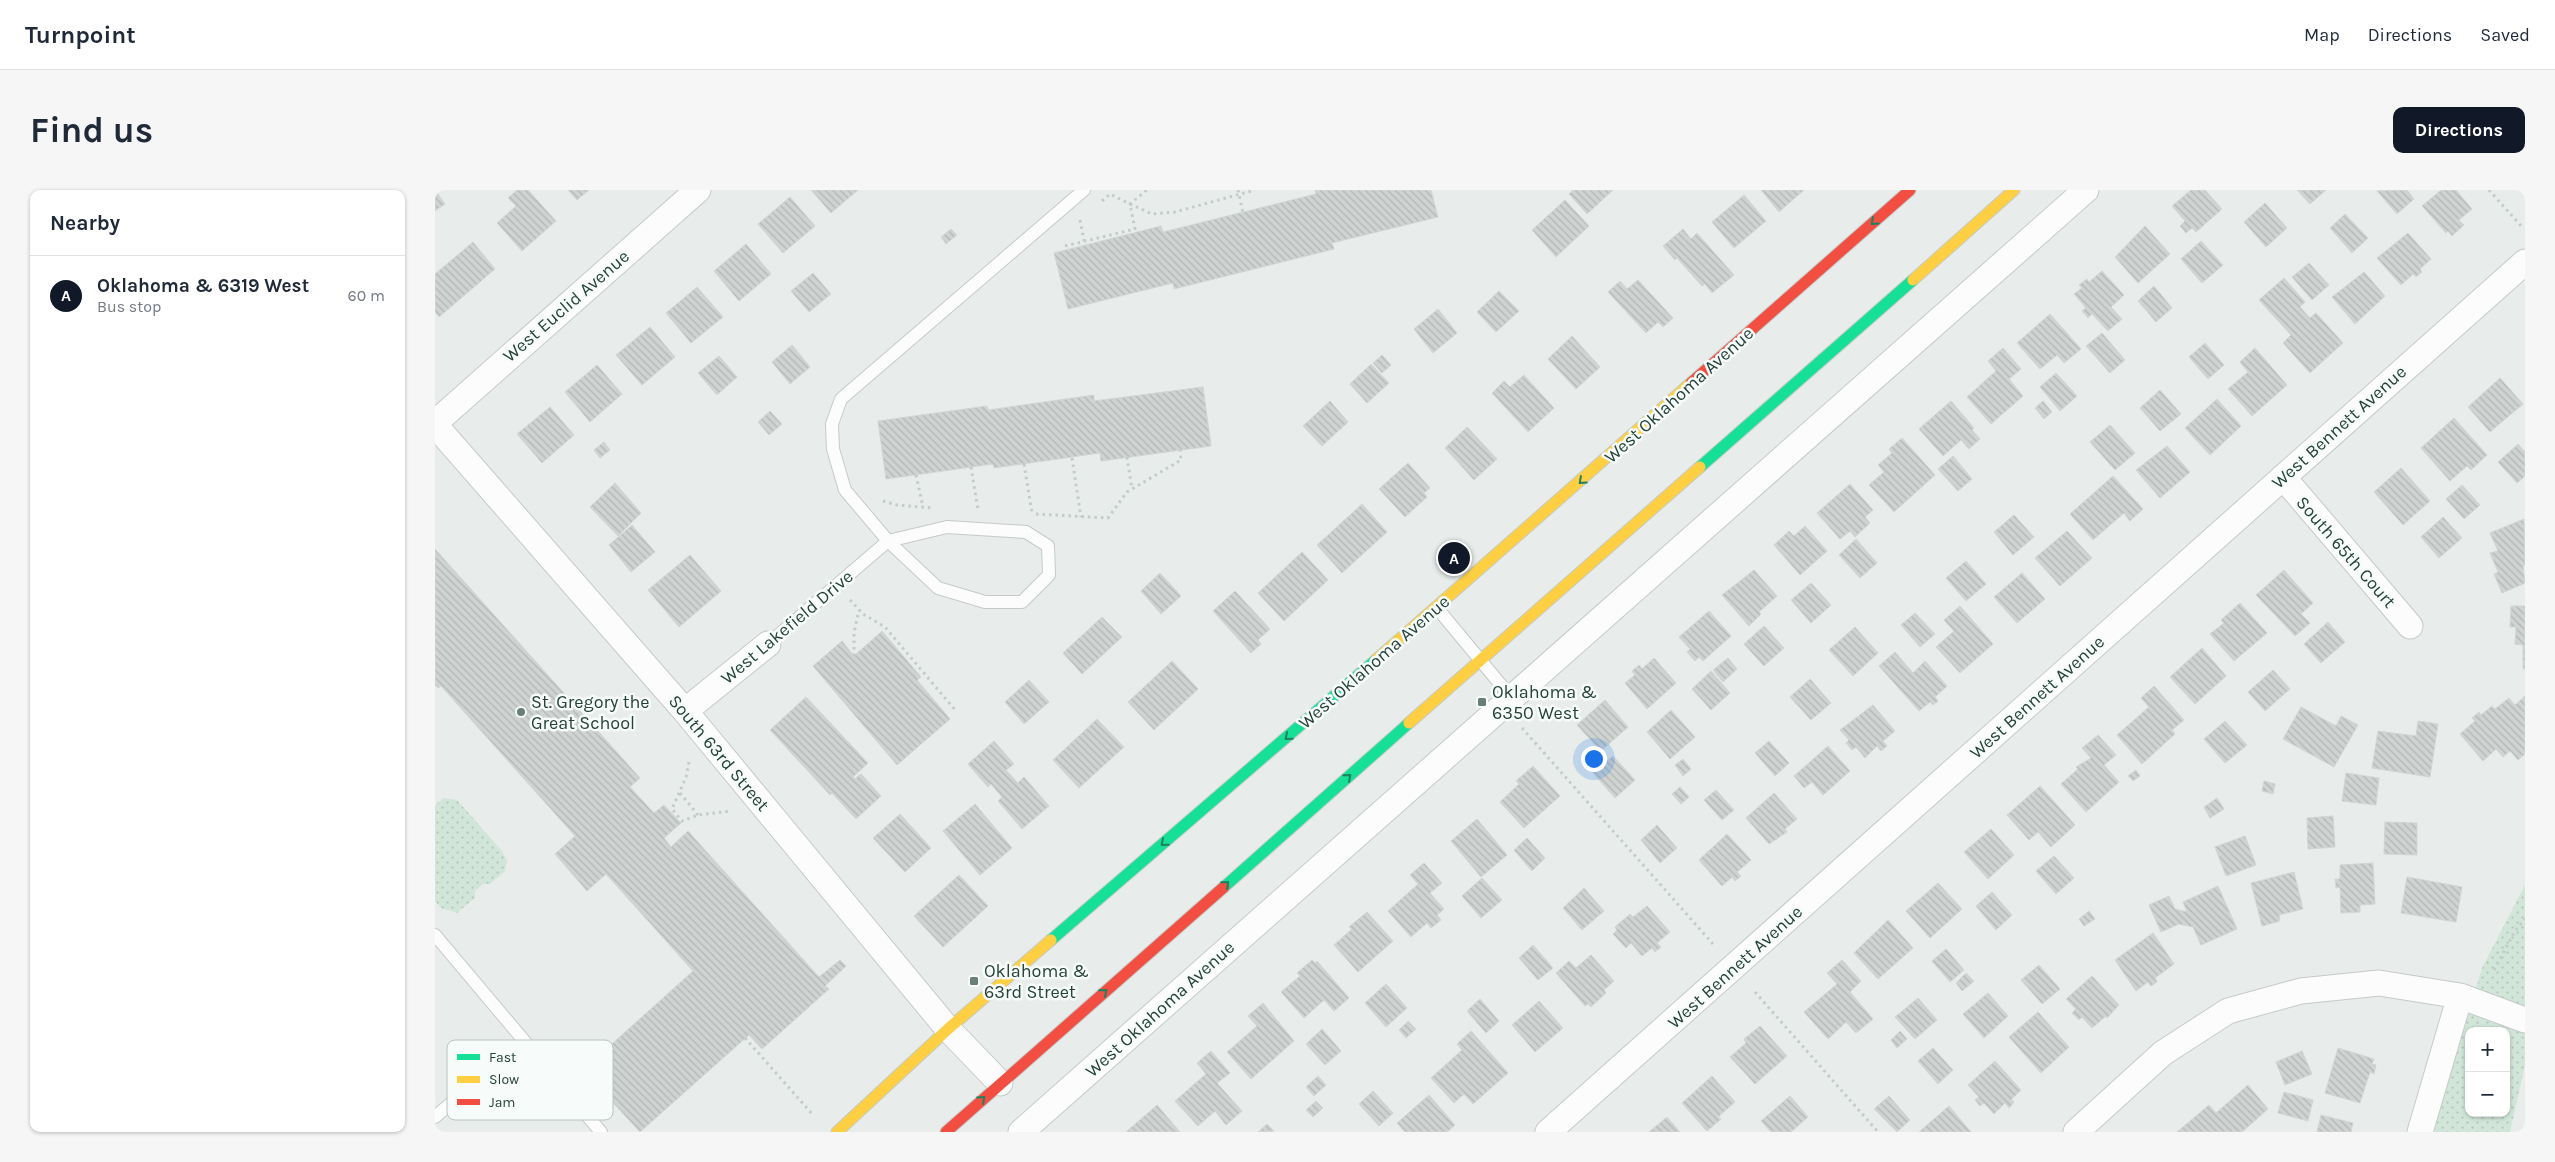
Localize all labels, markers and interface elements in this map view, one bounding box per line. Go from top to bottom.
text: Turnpoint [25,21,136,49]
text: Map [2304,24,2340,46]
text: Directions [2368,24,2452,46]
text: Saved [2480,24,2530,46]
button: Directions [2393,107,2525,153]
text: Find us [30,110,153,151]
text: Nearby [50,211,120,235]
one-way arrow [1870,217,1879,226]
street label: West Euclid Avenue [498,245,634,367]
text: Oklahoma & 6319 West [97,275,309,297]
text: A [61,286,71,305]
text: 60 m [348,286,385,305]
text: Bus stop [97,297,161,316]
street label: West Oklahoma Avenue [1600,322,1758,468]
street label: West Bennett Avenue [2267,361,2411,493]
one-way arrow [1578,475,1587,484]
street label: South 65th Court [2291,492,2401,613]
pin: A [1438,539,1470,577]
street label: West Lakefield Drive [716,565,858,689]
street label: West Oklahoma Avenue [1294,590,1454,734]
street label: West Bennett Avenue [1965,631,2109,763]
place label: Oklahoma & 6350 West [1492,681,1597,724]
street label: South 63rd Street [664,690,774,816]
place label: St. Gregory the Great School [531,691,650,734]
marker: Oklahoma & 6350 West [1476,696,1488,708]
marker: St. Gregory the Great School [515,706,527,718]
one-way arrow [1284,731,1293,740]
your location [1581,746,1607,772]
one-way arrow [1343,774,1352,783]
one-way arrow [1161,837,1170,846]
one-way arrow [1221,881,1230,890]
street label: West Bennett Avenue [1663,901,1807,1033]
street label: West Oklahoma Avenue [1081,936,1239,1082]
place label: Oklahoma & 63rd Street [984,960,1089,1003]
marker: Oklahoma & 63rd Street [968,975,980,987]
one-way arrow [1099,989,1108,998]
map controls [2465,1027,2510,1117]
button: + [2465,1027,2510,1072]
legend [447,1040,613,1120]
text: Fast [489,1049,516,1066]
text: Slow [489,1071,519,1088]
button: − [2465,1072,2510,1117]
text: Jam [489,1094,515,1111]
one-way arrow [977,1096,986,1105]

